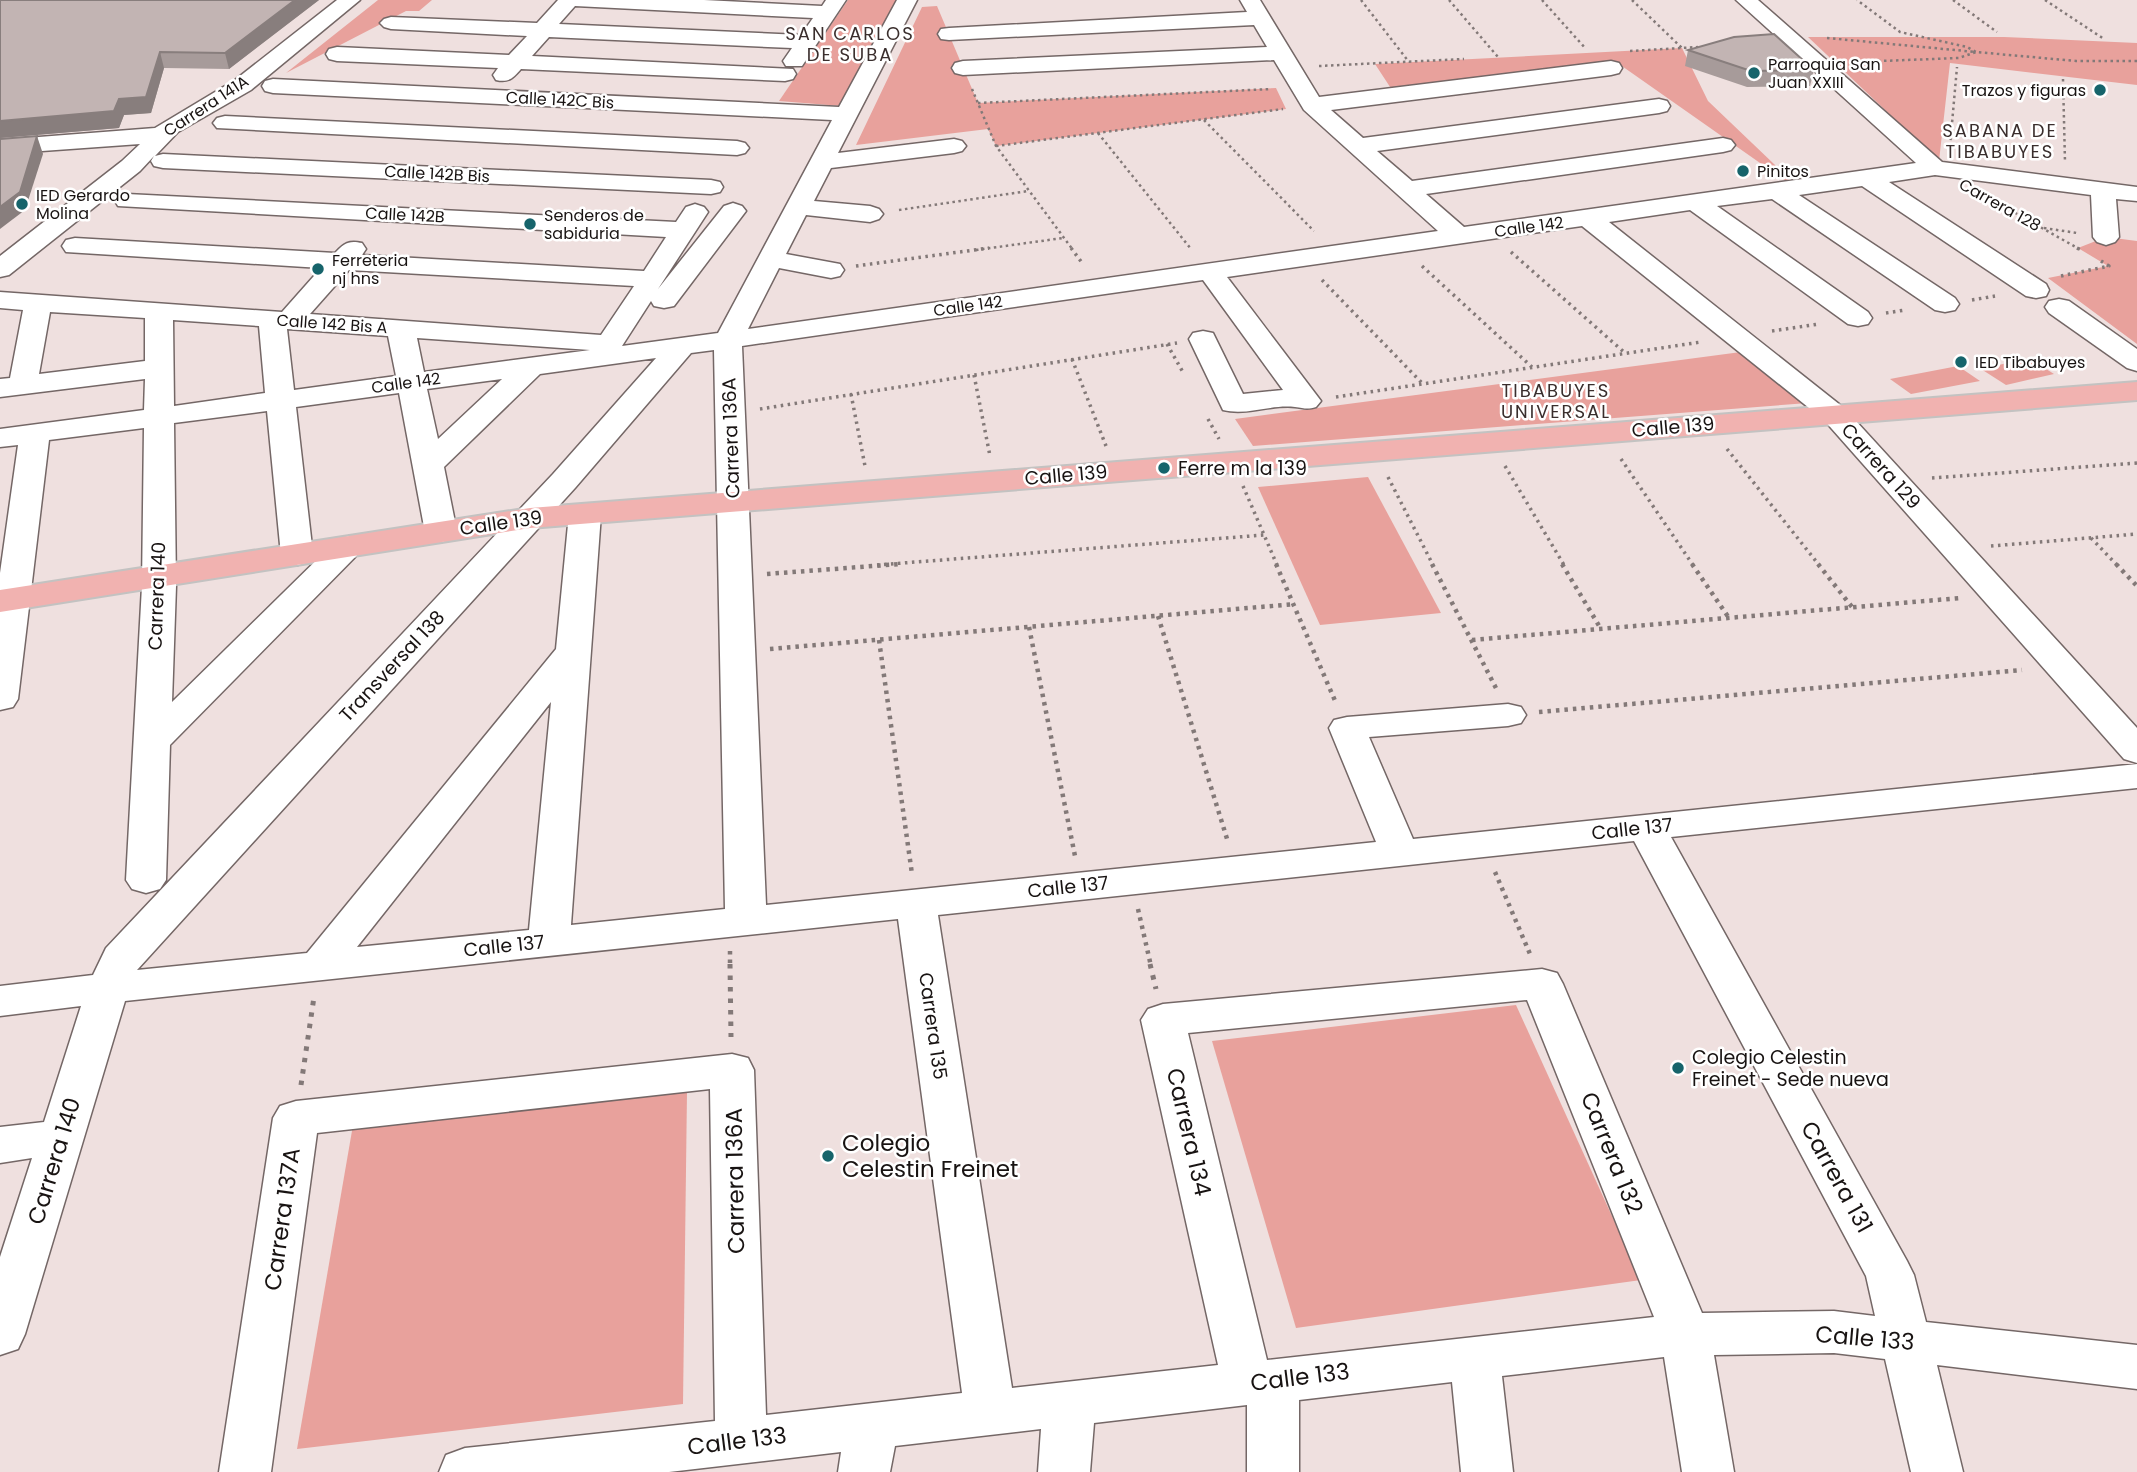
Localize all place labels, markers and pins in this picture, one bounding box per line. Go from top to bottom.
place label: Parroquia San Juan XXIII [1768,53,1881,94]
marker: Parroquia San Juan XXIII [1746,65,1762,81]
place label: Trazos y figuras [1962,79,2086,102]
marker: Trazos y figuras [2092,82,2108,98]
place label: Pinitos [1757,160,1809,183]
marker: Pinitos [1735,163,1751,179]
place label: IED Gerardo Molina [36,184,130,225]
marker: IED Gerardo Molina [14,196,30,212]
place label: Senderos de sabiduria [544,204,644,245]
marker: Senderos de sabiduria [522,216,538,232]
place label: Ferreteria nj hns [332,249,408,290]
marker: Ferreteria nj hns [310,261,326,277]
place label: IED Tibabuyes [1975,351,2085,374]
marker: IED Tibabuyes [1953,354,1969,370]
place label: Ferre m la 139 [1178,455,1307,482]
marker: Ferre m la 139 [1156,460,1172,476]
place label: Colegio Celestin Freinet - Sede nueva [1692,1044,1889,1093]
marker: Colegio Celestin Freinet - Sede nueva [1670,1060,1686,1076]
place label: Colegio Celestin Freinet [842,1127,1018,1185]
marker: Colegio Celestin Freinet [820,1148,836,1164]

